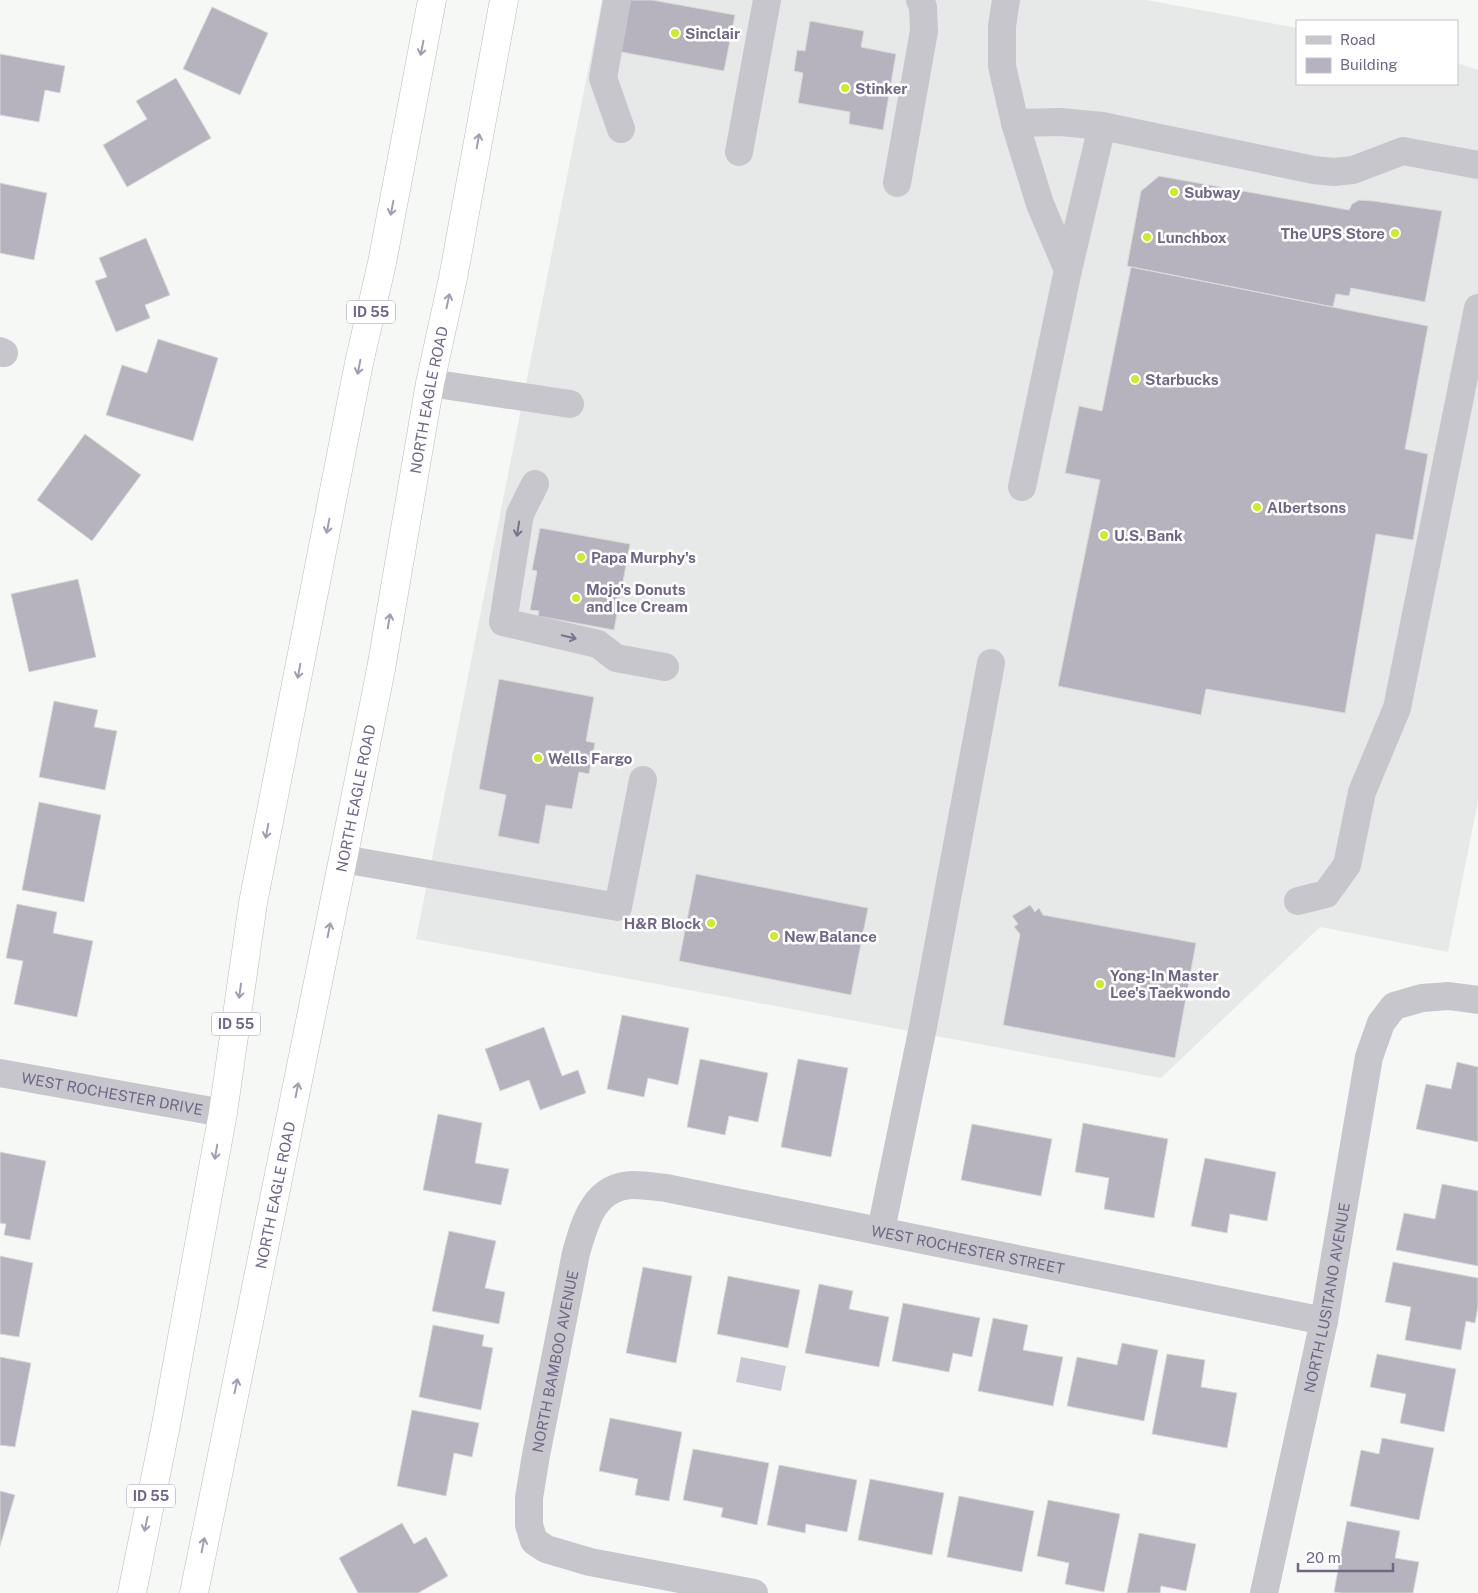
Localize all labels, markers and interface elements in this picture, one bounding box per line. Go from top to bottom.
legend [1296,20,1458,85]
place label: Sinclair [685,25,740,42]
marker: Sinclair [669,27,681,39]
text: Road [1340,31,1376,48]
one-way arrow [417,39,427,55]
text: Building [1340,56,1398,73]
place label: Stinker [855,80,907,97]
marker: Stinker [839,82,851,94]
one-way arrow [473,133,483,149]
place label: Subway [1184,184,1241,201]
marker: Subway [1168,186,1180,198]
one-way arrow [387,199,397,215]
place label: The UPS Store [1281,225,1385,242]
marker: The UPS Store [1389,227,1401,239]
place label: Lunchbox [1157,229,1227,246]
marker: Lunchbox [1141,231,1153,243]
one-way arrow [444,293,453,309]
road number: ID 55 [347,300,395,324]
street label: NORTH EAGLE ROAD [406,324,451,475]
one-way arrow [354,358,363,374]
place label: Starbucks [1145,371,1219,388]
marker: Starbucks [1129,373,1141,385]
place label: Albertsons [1267,499,1346,516]
marker: Albertsons [1251,501,1263,513]
one-way arrow [323,518,332,534]
one-way arrow [512,520,522,536]
place label: U.S. Bank [1114,527,1183,544]
marker: U.S. Bank [1098,529,1110,541]
place label: Papa Murphy's [591,549,696,566]
marker: Papa Murphy's [575,551,587,563]
place label: Mojo's Donuts and Ice Cream [586,581,688,615]
marker: Mojo's Donuts and Ice Cream [570,592,582,604]
one-way arrow [384,613,394,629]
one-way arrow [561,633,577,643]
one-way arrow [294,663,304,679]
street label: NORTH EAGLE ROAD [332,723,378,873]
place label: Wells Fargo [548,750,633,767]
marker: Wells Fargo [532,752,544,764]
one-way arrow [262,822,272,838]
place label: H&R Block [624,915,701,932]
marker: H&R Block [705,917,717,929]
one-way arrow [325,923,334,939]
place label: New Balance [784,928,877,945]
marker: New Balance [768,930,780,942]
place label: Yong-In Master Lee's Taekwondo [1110,967,1231,1001]
marker: Yong-In Master Lee's Taekwondo [1094,978,1106,990]
one-way arrow [235,983,245,999]
road number: ID 55 [212,1012,260,1036]
street label: WEST ROCHESTER DRIVE [20,1068,204,1118]
one-way arrow [292,1082,302,1098]
street label: NORTH EAGLE ROAD [252,1120,298,1270]
one-way arrow [211,1143,220,1159]
street label: NORTH LUSITANO AVENUE [1300,1201,1353,1394]
street label: WEST ROCHESTER STREET [870,1221,1066,1277]
street label: NORTH BAMBOO AVENUE [528,1269,581,1454]
one-way arrow [231,1378,241,1394]
road number: ID 55 [127,1484,175,1508]
one-way arrow [140,1515,150,1531]
one-way arrow [198,1538,208,1554]
scale bar [1298,1540,1393,1572]
text: 20 m [1306,1549,1341,1566]

